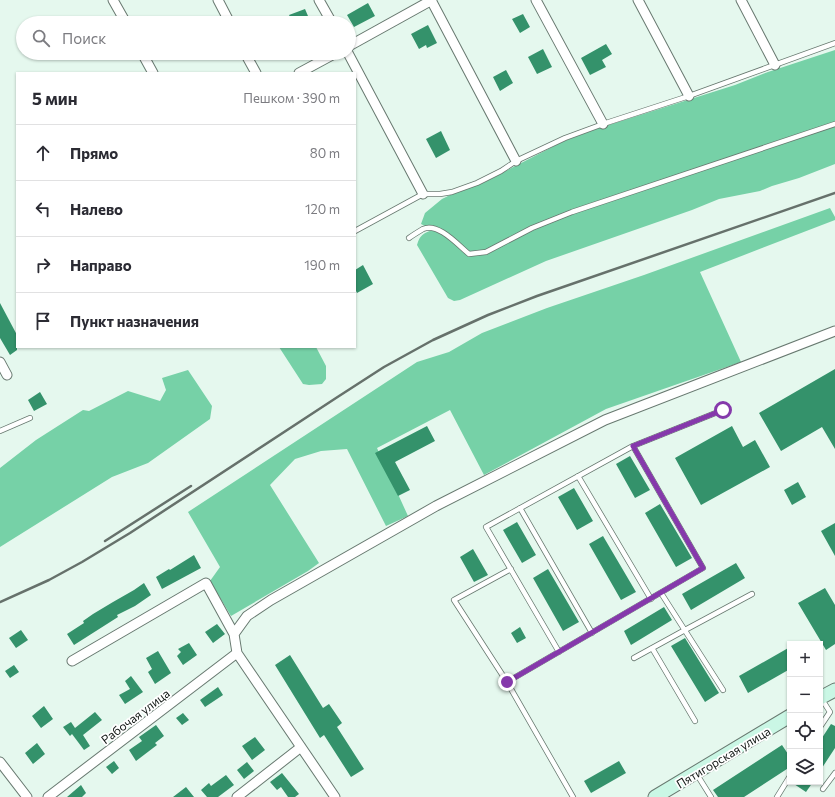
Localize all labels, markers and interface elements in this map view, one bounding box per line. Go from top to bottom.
search box [16,16,356,60]
icon: search [30,27,52,49]
text: Поиск [62,29,106,47]
text: 5 мин [32,88,78,109]
text: Пешком · 390 m [243,90,340,106]
icon: ahead [32,142,54,164]
text: Прямо [70,144,118,162]
text: 80 m [310,145,340,161]
icon: left [32,198,54,220]
text: Налево [70,200,123,218]
text: 120 m [305,201,340,217]
icon: right [32,254,54,276]
text: Направо [70,256,132,274]
text: 190 m [304,257,340,273]
icon: arrive [32,310,54,332]
text: Пункт назначения [70,312,199,330]
route start [714,401,732,419]
map controls [787,641,823,785]
button: + [787,641,823,677]
route end [498,673,516,691]
button: − [787,677,823,713]
street label: Рабочая улица [98,686,172,746]
button: locate [787,713,823,749]
street label: Пятигорская улица [673,723,773,791]
button: layers [787,749,823,785]

